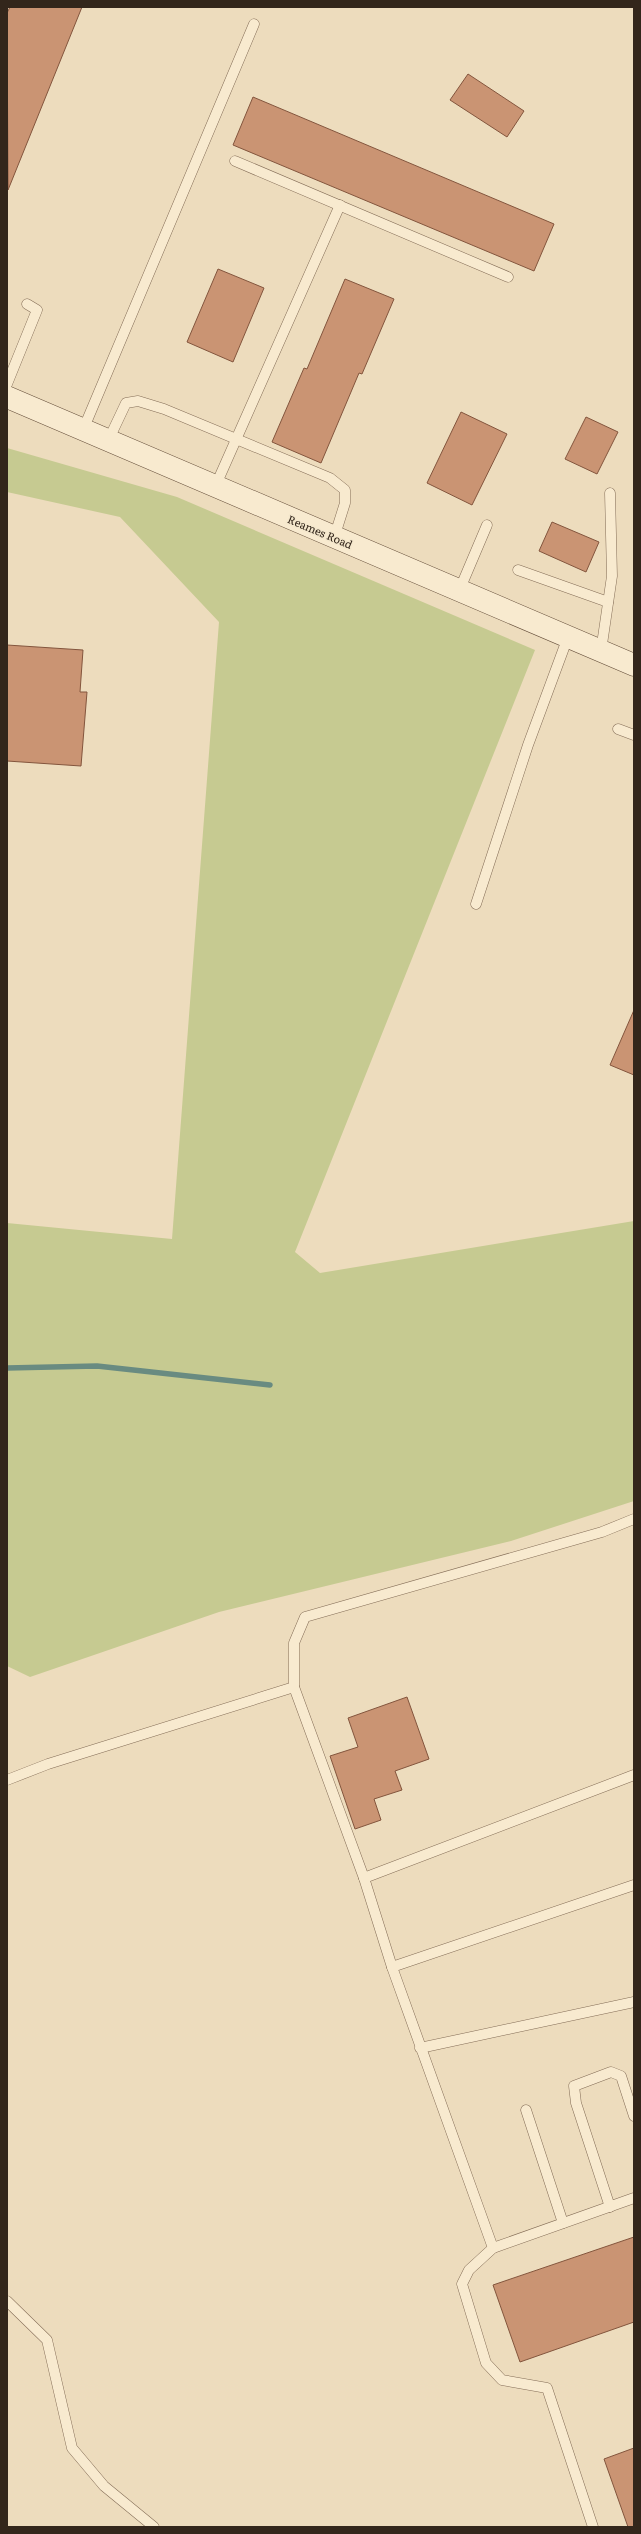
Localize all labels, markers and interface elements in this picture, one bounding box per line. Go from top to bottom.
street label: Reames Road [285,510,356,552]

